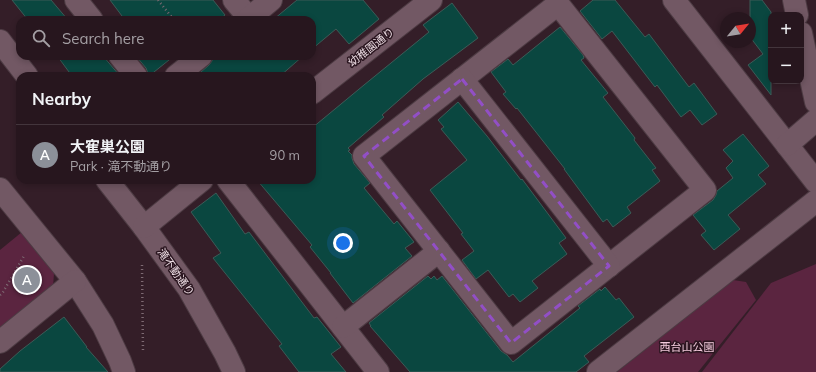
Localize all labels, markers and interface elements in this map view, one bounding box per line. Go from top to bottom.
north arrow [720,12,756,48]
map controls [768,12,804,84]
button: + [768,12,804,48]
search box [16,16,316,60]
street label: 幼稚園通り [345,25,397,69]
icon: search [30,27,52,49]
text: Search here [62,29,144,48]
button: − [768,48,804,84]
text: Nearby [32,88,91,109]
text: 大寉巣公園 [70,137,145,156]
text: A [40,147,50,163]
text: 90 m [270,147,300,163]
text: Park · 滝不動通り [70,158,172,174]
your location [333,233,353,253]
street label: 滝不動通り [154,245,198,299]
pin: A [14,265,40,295]
park label: 西台山公園 [660,340,715,354]

